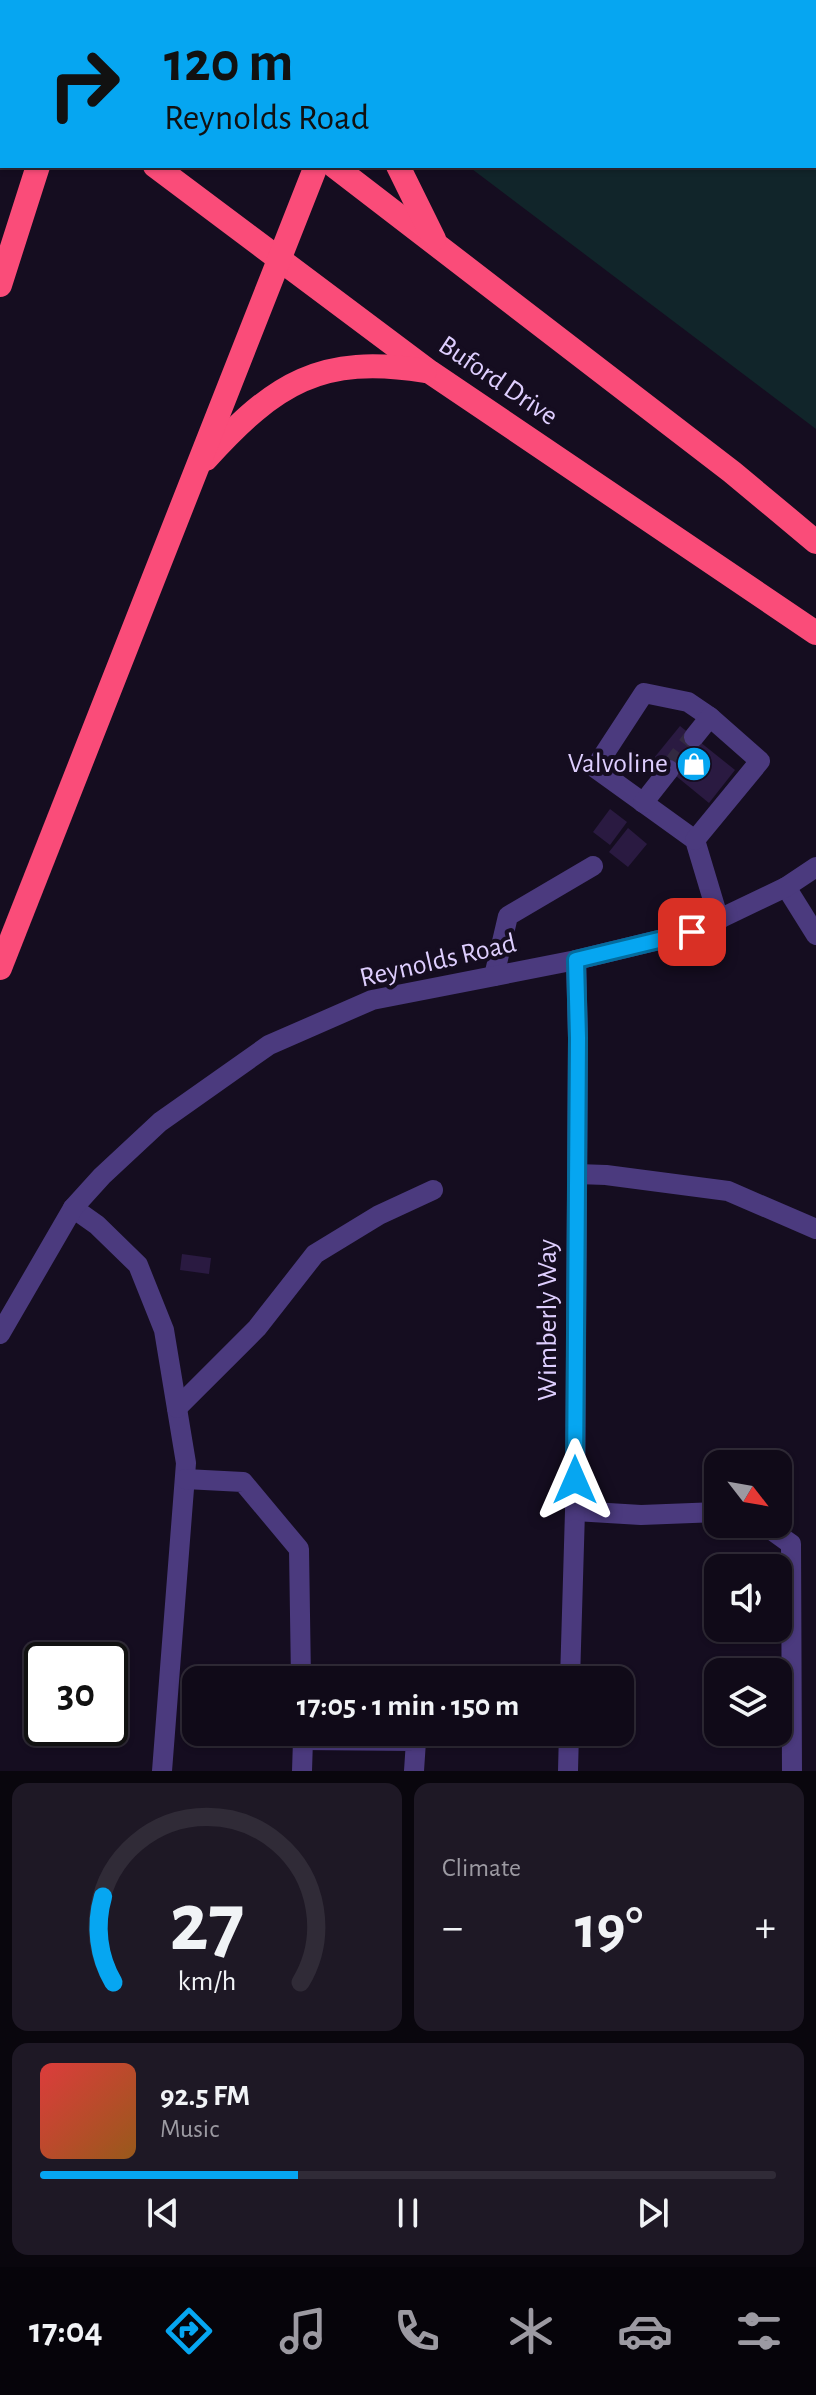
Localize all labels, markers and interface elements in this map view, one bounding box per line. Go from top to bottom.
icon: right [32,32,136,136]
text: 120 m [164,35,293,91]
text: Reynolds Road [164,100,369,136]
street label: Buford Drive [433,331,563,431]
shop icon: Valvoline [675,745,713,783]
place label: Valvoline [568,750,668,778]
pin [658,898,726,966]
icon: arrive [670,910,714,954]
street label: Reynolds Road [357,929,519,993]
street label: Wimberly Way [534,1239,562,1401]
position arrow [533,1438,617,1522]
north arrow [704,1450,792,1538]
map controls [704,1450,792,1746]
button: sound [704,1554,792,1642]
speed limit sign: 30 [24,1642,128,1746]
button: layers [704,1658,792,1746]
text: 17:05 · 1 min · 150 m [297,1691,519,1721]
text: Climate [442,1855,521,1881]
text: 27 [169,1882,245,1966]
text: 19° [575,1899,643,1959]
text: − [442,1906,463,1950]
text: + [755,1906,776,1950]
text: km/h [178,1967,236,1996]
text: 92.5 FM [160,2081,250,2111]
text: Music [160,2116,219,2142]
icon: previous [141,2191,185,2235]
icon: pause [386,2191,430,2235]
icon: next [631,2191,675,2235]
icon: directions [161,2303,217,2359]
icon: music [275,2303,331,2359]
icon: phone [389,2303,445,2359]
icon: climate [503,2303,559,2359]
icon: car [617,2303,673,2359]
icon: filters [731,2303,787,2359]
text: 17:04 [29,2313,103,2349]

